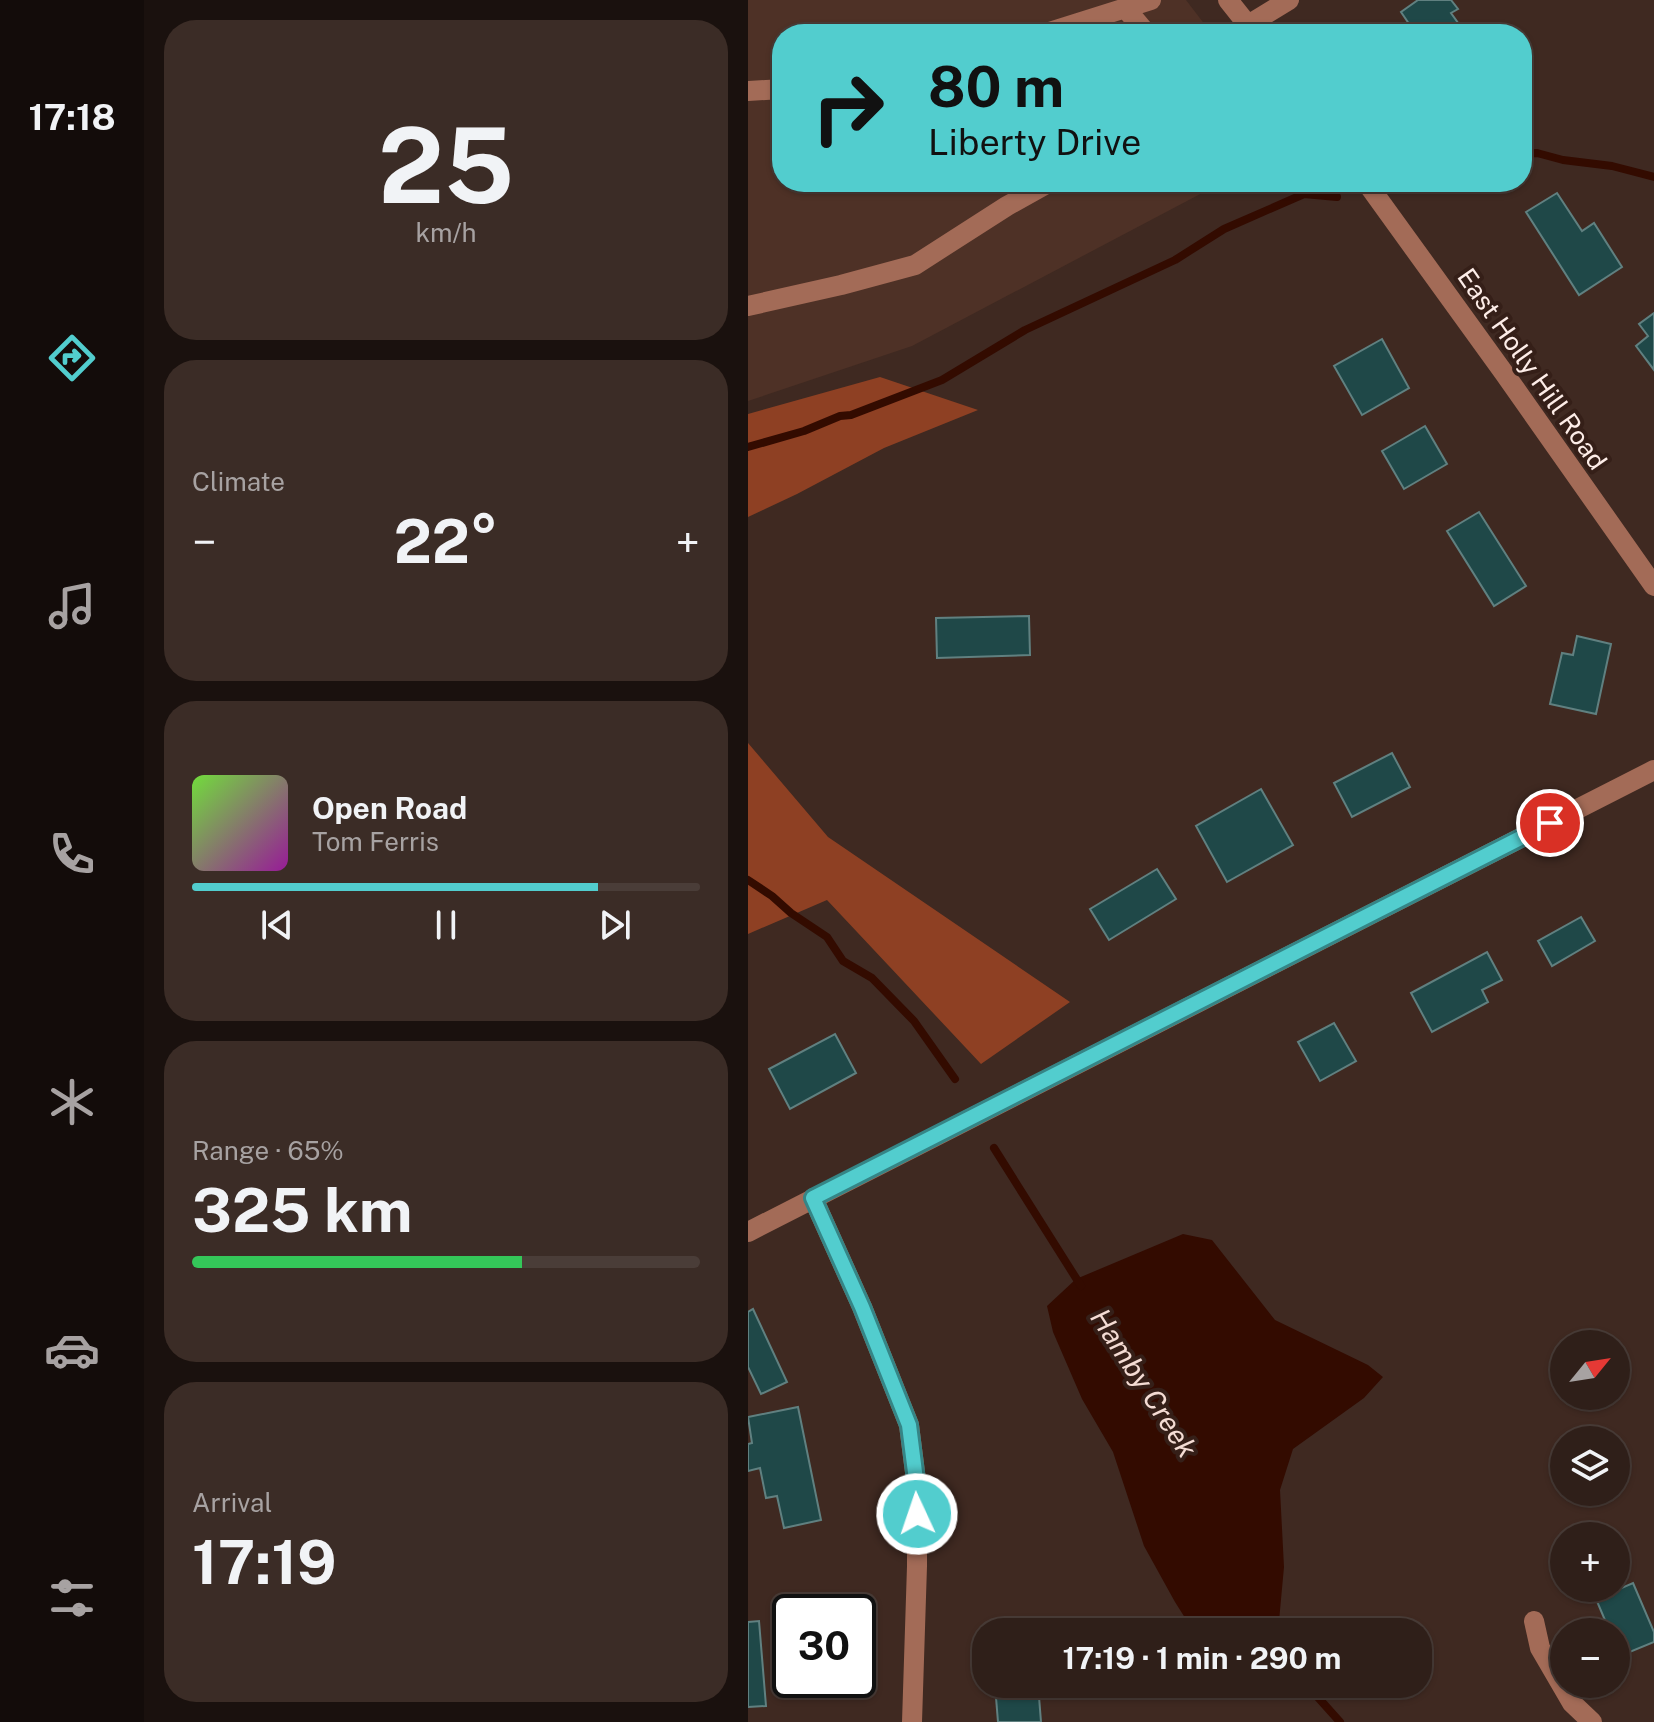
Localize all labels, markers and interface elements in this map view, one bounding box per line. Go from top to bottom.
text: 80 m [928,54,1064,120]
icon: right [796,56,900,160]
text: 17:18 [28,96,116,138]
text: 25 [378,104,514,226]
text: Liberty Drive [928,121,1141,163]
text: km/h [415,217,477,248]
street label: East Holly Hill Road [1451,262,1614,475]
icon: directions [44,330,100,386]
text: Climate [192,466,285,497]
text: 22° [394,506,498,577]
text: − [192,516,216,568]
text: + [676,516,700,568]
icon: music [44,578,100,634]
pin [1516,789,1584,857]
text: Open Road [312,790,467,826]
icon: arrive [1528,801,1572,845]
icon: phone [44,826,100,882]
text: Tom Ferris [312,826,439,857]
icon: previous [255,903,299,947]
icon: pause [424,903,468,947]
icon: next [593,903,637,947]
icon: climate [44,1074,100,1130]
text: Range · 65% [192,1135,344,1166]
text: 325 km [192,1175,413,1246]
water label: Hamby Creek [1084,1302,1205,1463]
icon: car [44,1322,100,1378]
north arrow [1550,1330,1630,1410]
map controls [1550,1330,1630,1698]
button: layers [1550,1426,1630,1506]
position arrow [875,1472,959,1556]
text: Arrival [192,1487,272,1518]
button: + [1550,1522,1630,1602]
text: 17:19 [192,1527,337,1598]
icon: filters [44,1570,100,1626]
speed limit sign: 30 [772,1594,876,1698]
button: − [1550,1618,1630,1698]
text: 17:19 · 1 min · 290 m [1063,1640,1341,1676]

